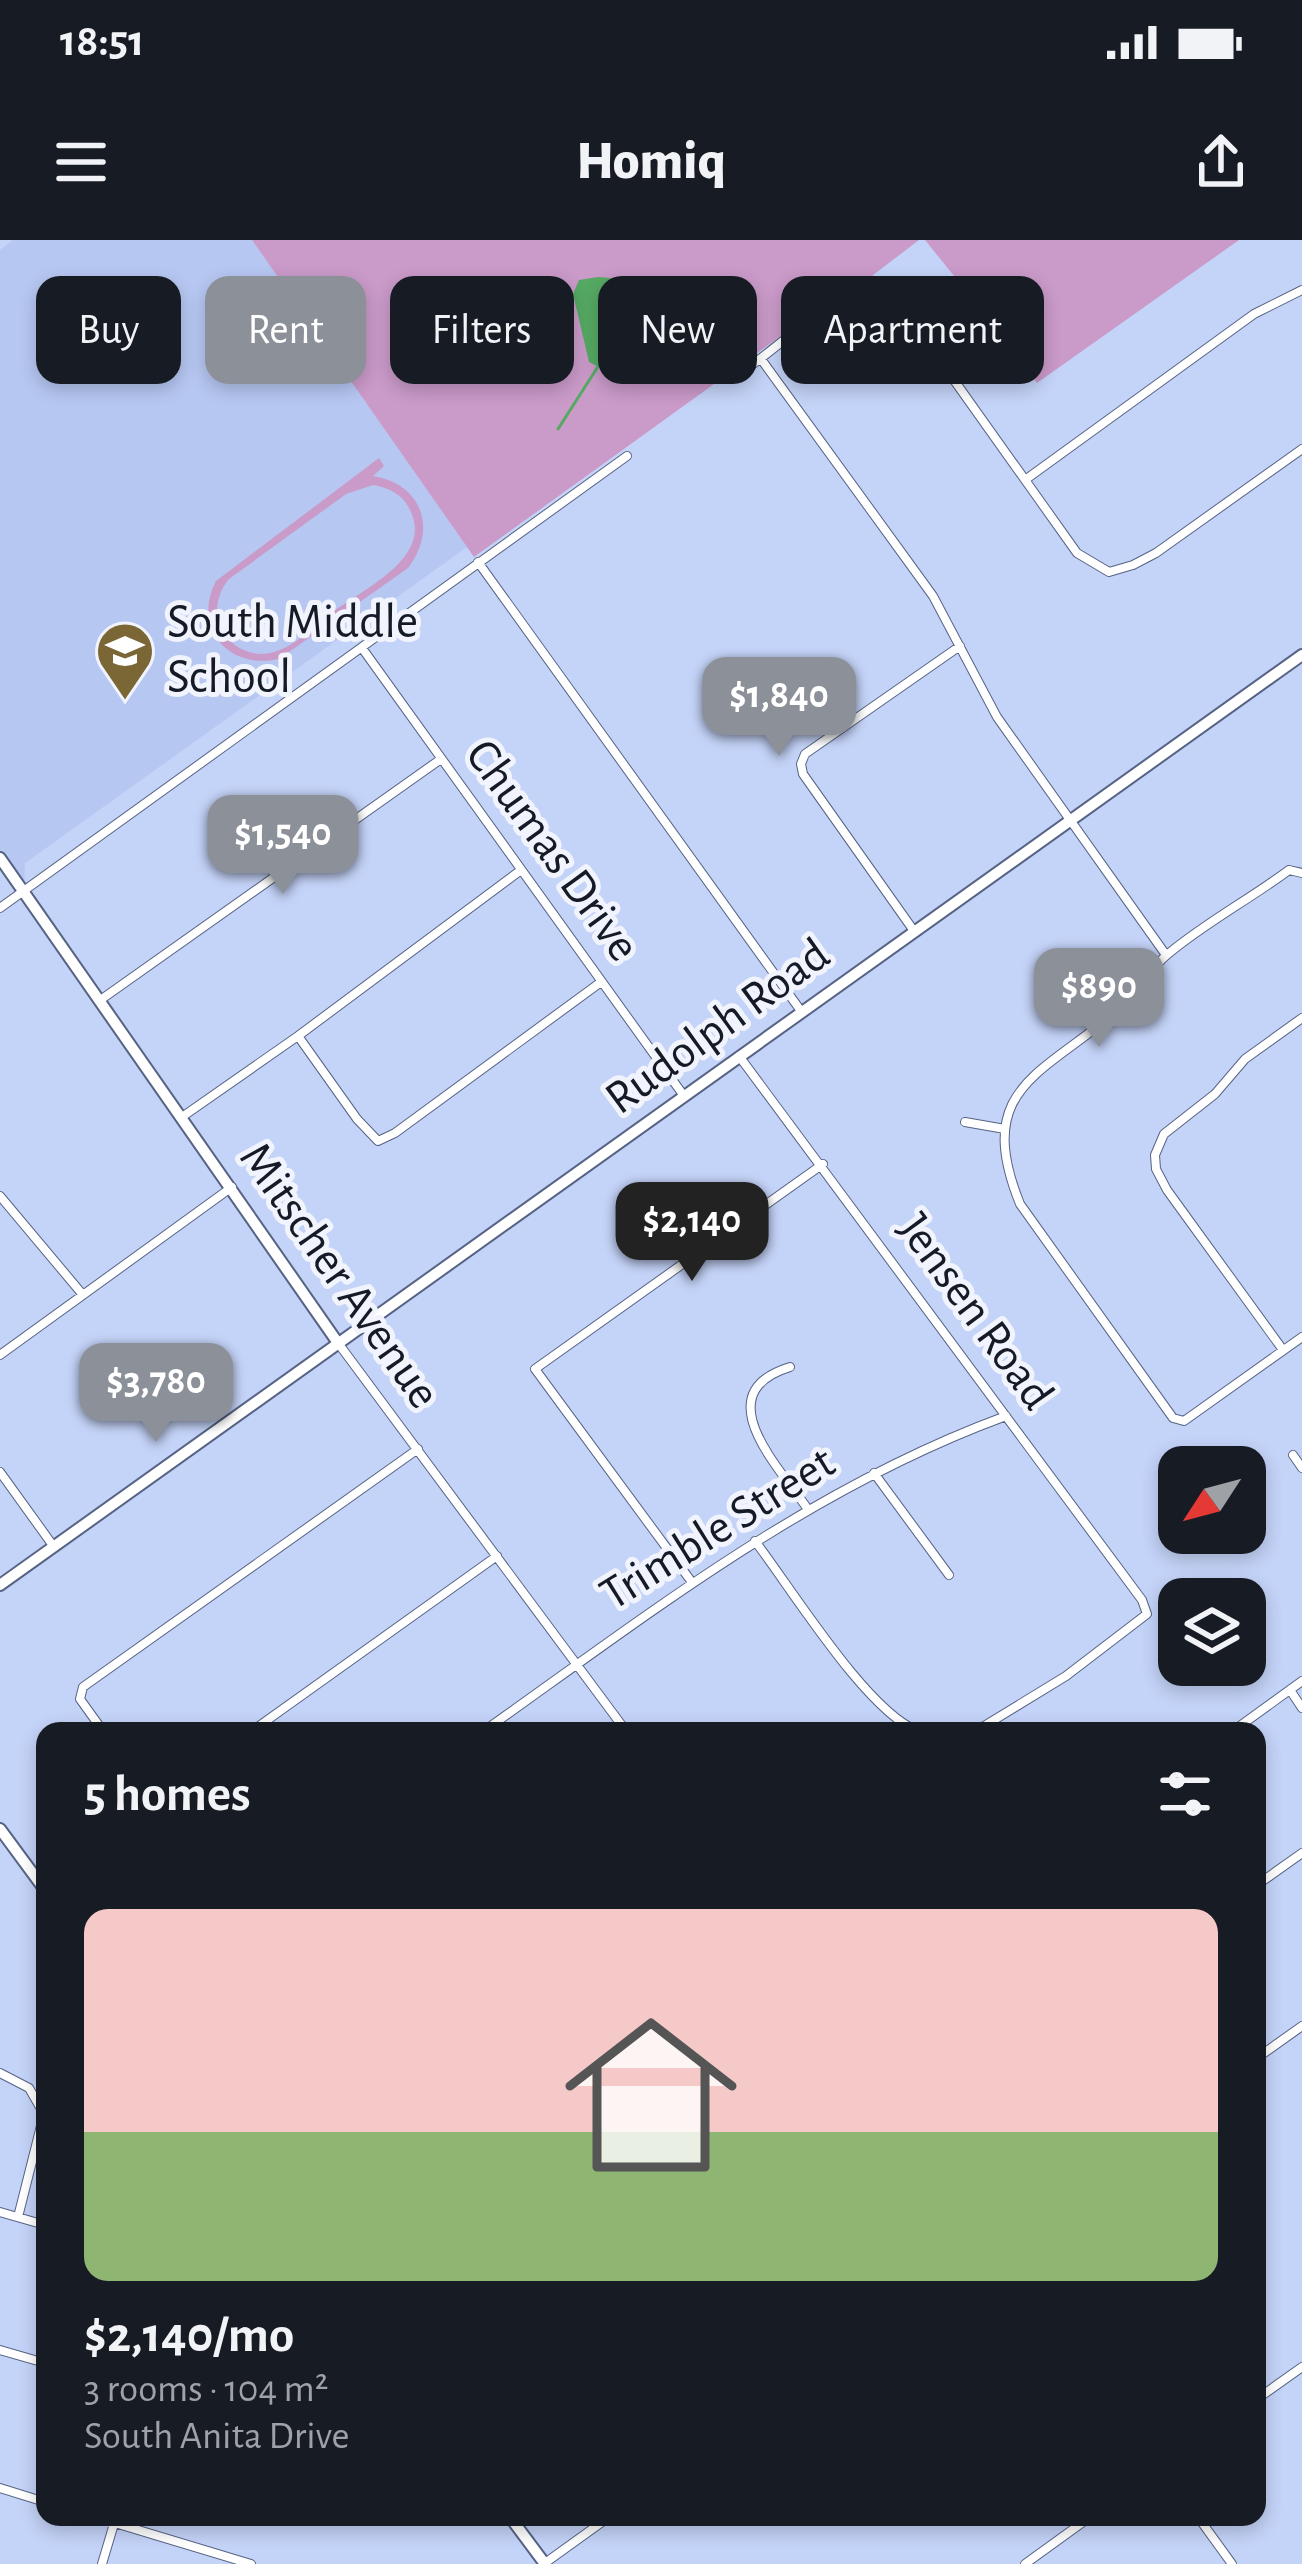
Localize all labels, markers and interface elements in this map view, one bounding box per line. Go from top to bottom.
text: 18:51 [60,19,144,64]
icon: menu [48,129,114,195]
icon: share [1188,129,1254,195]
text: Homiq [576,135,726,189]
chip: Buy [36,276,181,384]
chip: Rent [205,276,366,384]
chip: Filters [390,276,574,384]
chip: New [598,276,757,384]
chip: Apartment [781,276,1044,384]
place label: South Middle School [167,599,418,702]
school or university icon: South Middle School [94,620,156,702]
pin: $1,840 [681,657,877,759]
text: $1,840 [729,676,829,715]
street label: Chumas Drive [456,732,648,970]
pin: $1,540 [185,795,381,897]
text: $1,540 [234,814,332,853]
street label: Rudolph Road [597,930,839,1124]
pin: $890 [1028,948,1170,1050]
text: $890 [1061,967,1137,1006]
street label: Mitscher Avenue [230,1135,448,1417]
pin: $2,140 [594,1182,790,1284]
text: $2,140 [643,1201,741,1240]
street label: Jensen Road [888,1205,1062,1419]
pin: $3,780 [58,1343,254,1445]
text: $3,780 [106,1362,206,1401]
street label: Trimble Street [593,1438,843,1620]
north arrow [1158,1446,1266,1554]
map controls [1158,1446,1266,1686]
button: layers [1158,1578,1266,1686]
icon: filters [1152,1761,1218,1827]
text: 5 homes [84,1769,251,1820]
icon: home [543,1987,759,2203]
text: $2,140/mo [84,2310,294,2361]
text: 3 rooms · 104 m² [84,2370,328,2409]
text: South Anita Drive [84,2417,350,2456]

